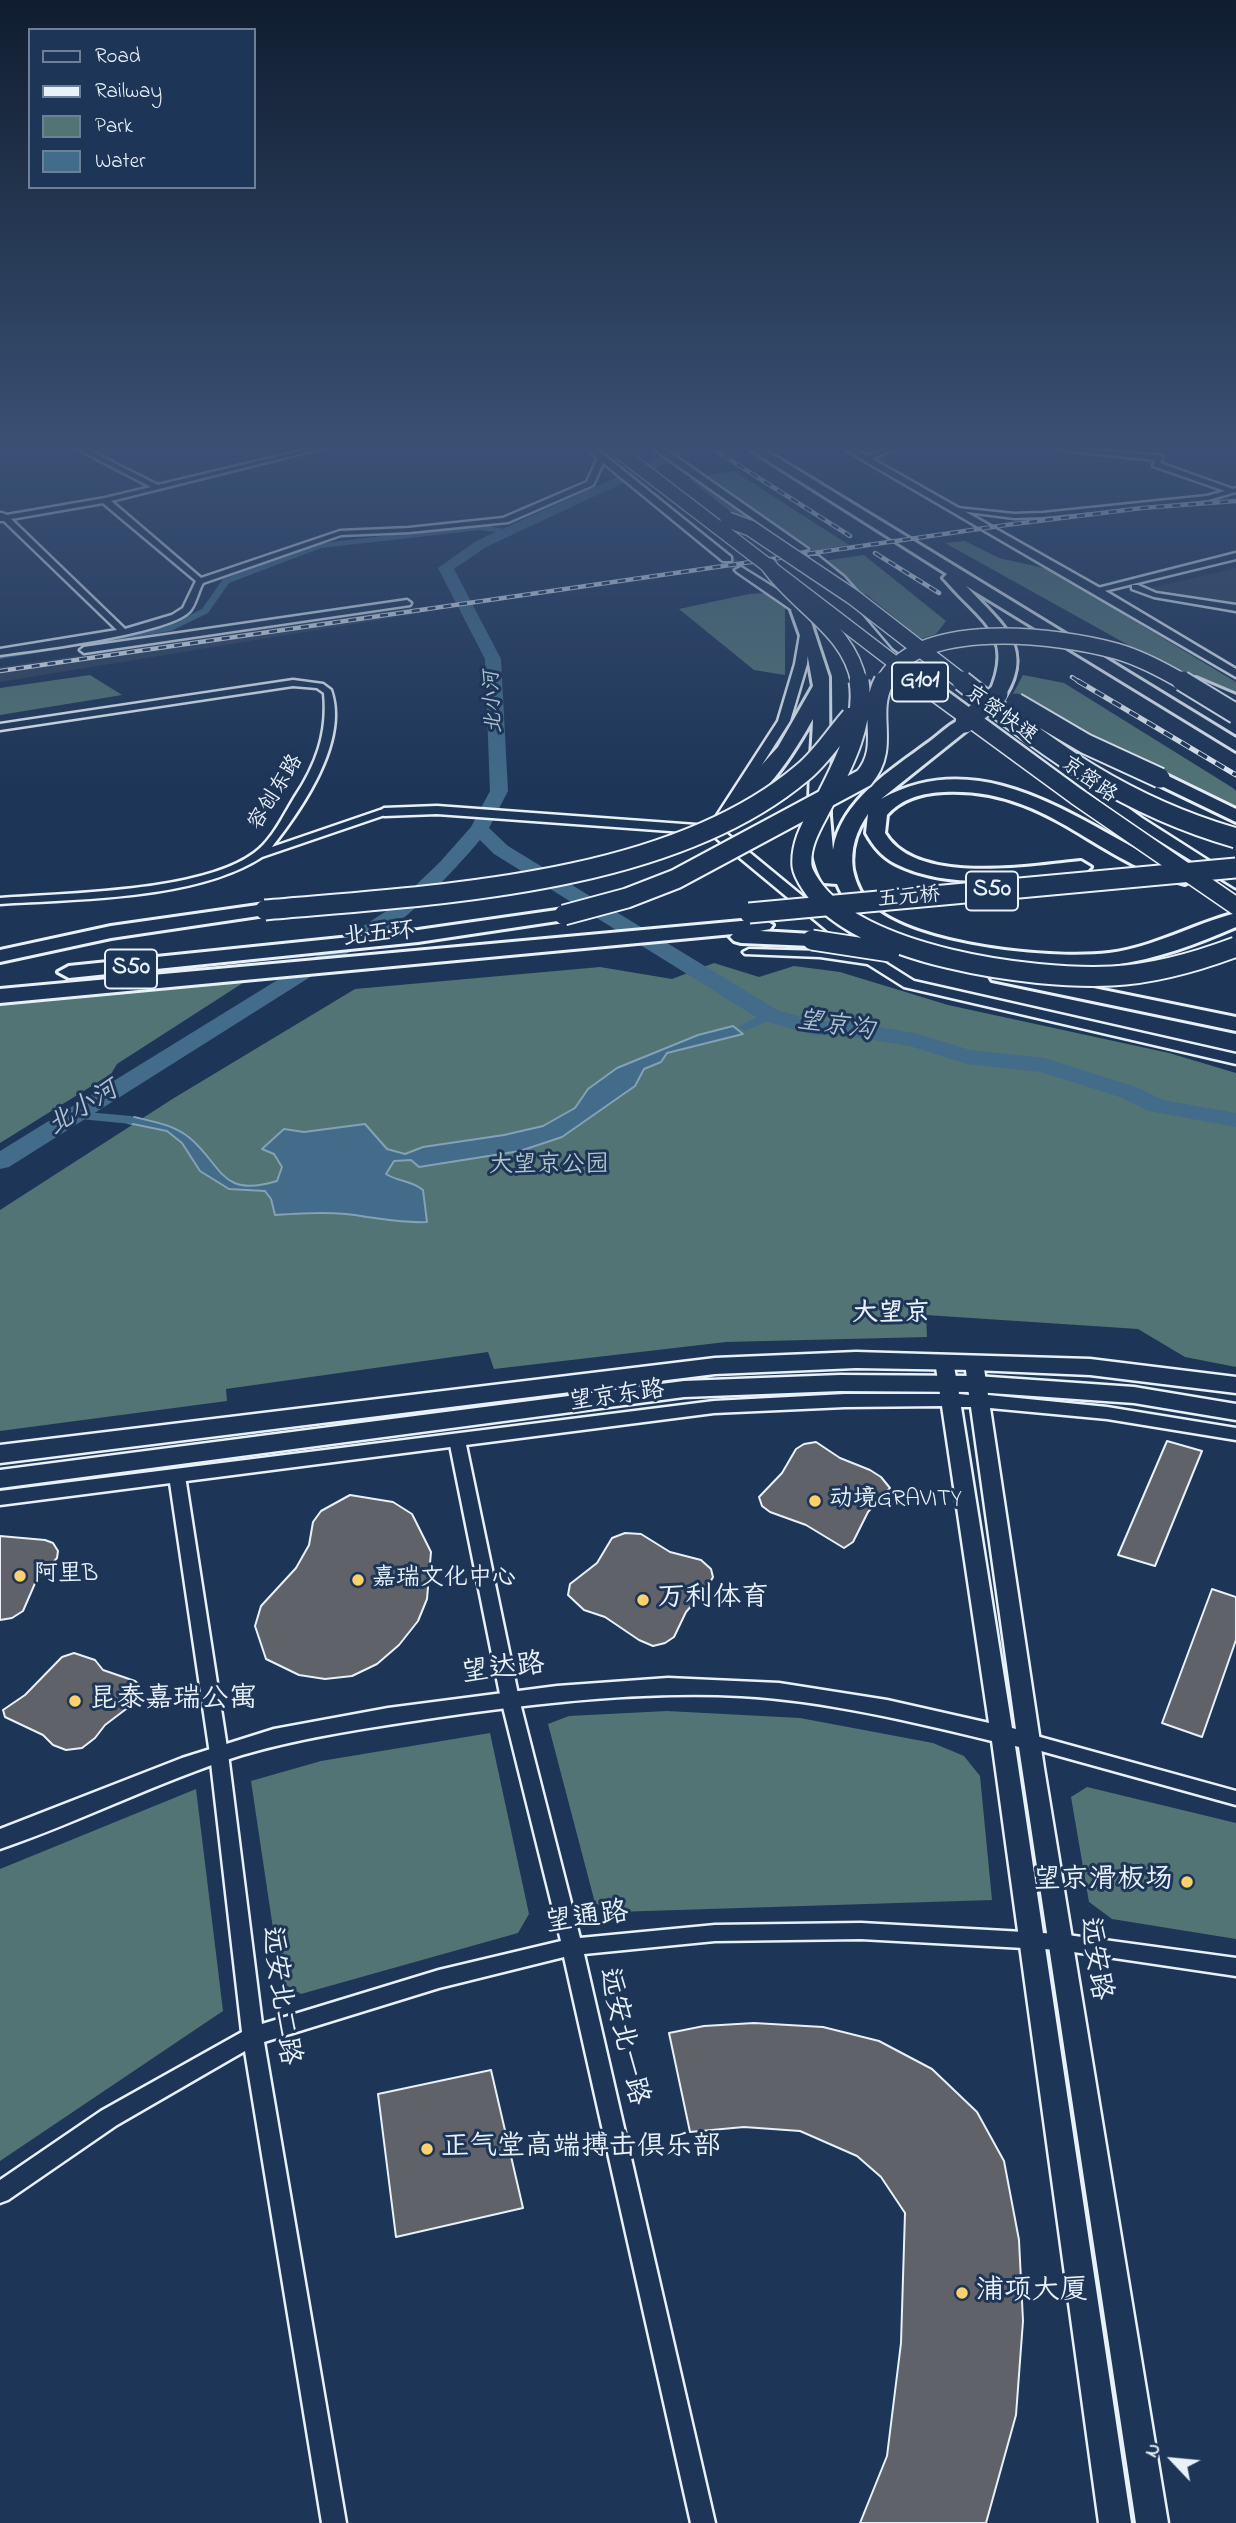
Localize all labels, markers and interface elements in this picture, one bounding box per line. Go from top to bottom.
legend [28,28,256,189]
text: Road [95,42,141,72]
text: Railway [95,77,162,107]
text: Park [95,112,133,142]
text: Water [95,147,146,177]
road number: G101 [892,662,948,702]
water label: 北小河 [481,670,509,734]
street label: 京密快速 [959,681,1041,751]
street label: 容创东路 [244,751,310,835]
street label: 京密路 [1055,752,1121,810]
road number: S50 [966,872,1018,911]
street label: 五元桥 [877,884,941,914]
street label: 北五环 [342,918,416,954]
road number: S50 [105,950,157,988]
water label: 望京沟 [794,1006,876,1050]
water label: 北小河 [43,1076,125,1144]
park label: 大望京公园 [489,1153,609,1181]
district label: 大望京 [852,1300,930,1332]
street label: 望京东路 [567,1377,667,1419]
place label: 动境GRAVITY [829,1487,962,1515]
marker: 动境GRAVITY [807,1493,823,1509]
place label: 阿里B [34,1562,98,1590]
place label: 嘉瑞文化中心 [372,1566,516,1594]
marker: 阿里B [12,1568,28,1584]
marker: 嘉瑞文化中心 [350,1572,366,1588]
place label: 万利体育 [657,1583,769,1617]
marker: 万利体育 [635,1592,651,1608]
street label: 望达路 [459,1649,547,1693]
place label: 昆泰嘉瑞公寓 [89,1684,257,1718]
marker: 昆泰嘉瑞公寓 [67,1693,83,1709]
place label: 望京滑板场 [1033,1865,1173,1899]
marker: 望京滑板场 [1179,1874,1195,1890]
street label: 望通路 [543,1898,631,1942]
street label: 远安路 [1070,1915,1116,2003]
street label: 远安北二路 [252,1924,304,2068]
street label: 远安北一路 [589,1965,653,2109]
place label: 正气堂高端搏击俱乐部 [441,2132,721,2166]
marker: 正气堂高端搏击俱乐部 [419,2141,435,2157]
place label: 浦项大厦 [976,2276,1088,2310]
marker: 浦项大厦 [954,2285,970,2301]
north arrow [1138,2425,1208,2495]
text: N [1139,2439,1169,2462]

